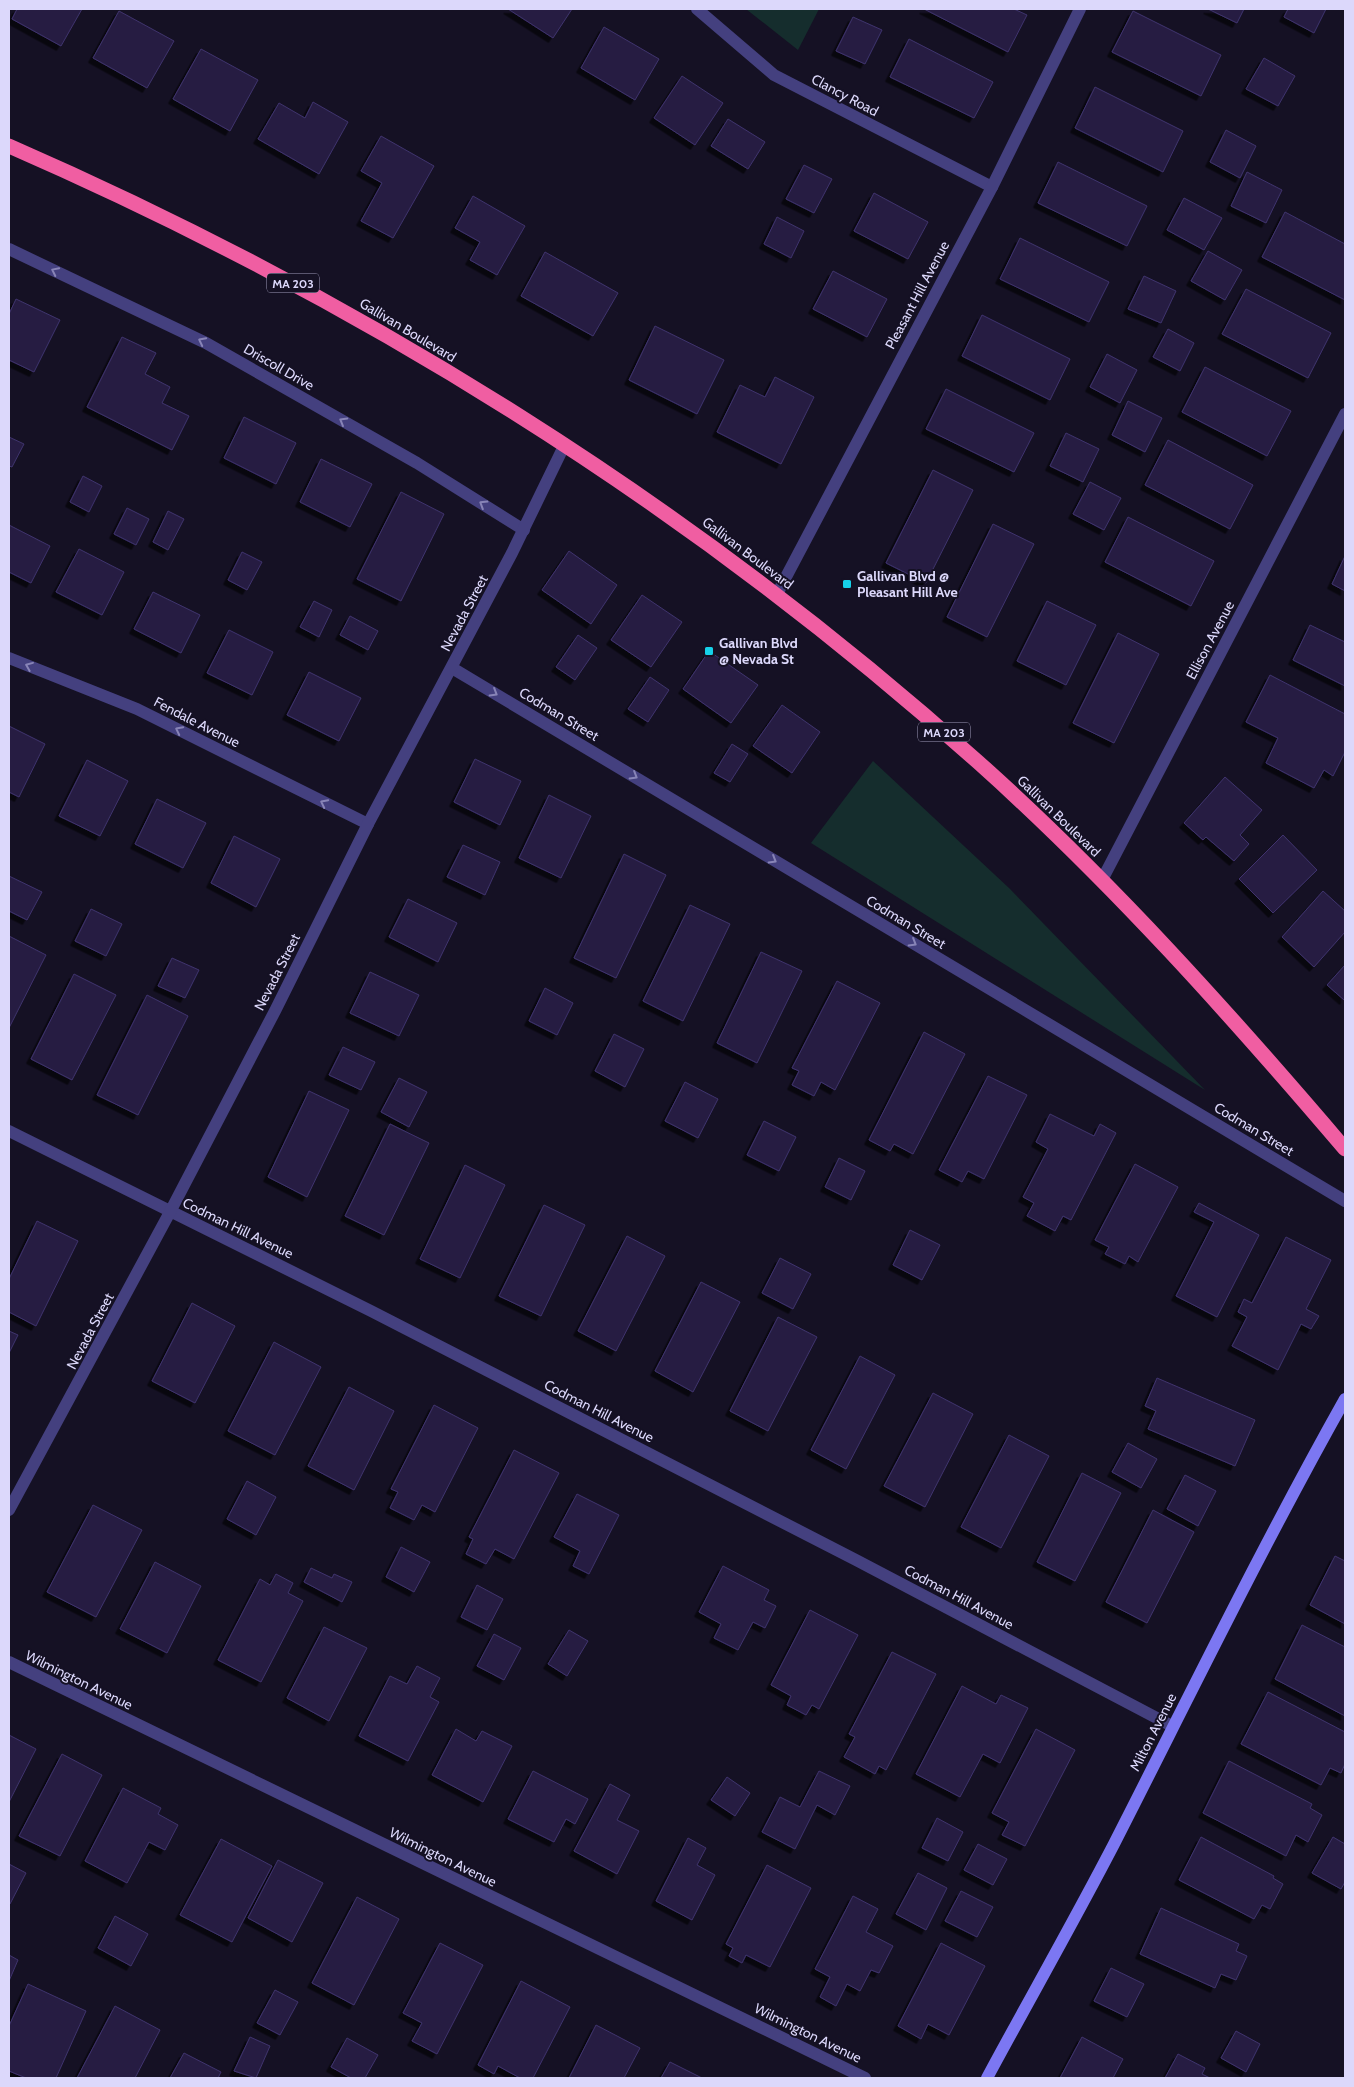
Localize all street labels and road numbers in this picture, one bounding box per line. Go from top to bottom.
street label: Clancy Road [808,70,882,120]
street label: Pleasant Hill Avenue [881,238,953,352]
road number: MA 203 [267,274,319,292]
street label: Gallivan Boulevard [356,294,460,366]
street label: Driscoll Drive [241,340,317,394]
street label: Gallivan Boulevard [699,513,797,593]
street label: Nevada Street [436,571,492,654]
street label: Ellison Avenue [1182,598,1238,682]
street label: Codman Street [516,683,602,745]
street label: Fendale Avenue [151,693,243,751]
road number: MA 203 [918,722,970,742]
street label: Gallivan Boulevard [1013,771,1105,861]
street label: Codman Street [863,891,949,953]
street label: Nevada Street [250,930,304,1013]
street label: Codman Street [1211,1098,1297,1160]
street label: Codman Hill Avenue [180,1193,296,1263]
street label: Nevada Street [62,1289,118,1372]
street label: Codman Hill Avenue [541,1376,657,1446]
street label: Codman Hill Avenue [901,1561,1017,1633]
street label: Wilmington Avenue [22,1646,136,1714]
street label: Milton Avenue [1126,1690,1180,1774]
street label: Wilmington Avenue [386,1823,500,1891]
street label: Wilmington Avenue [751,1999,865,2067]

